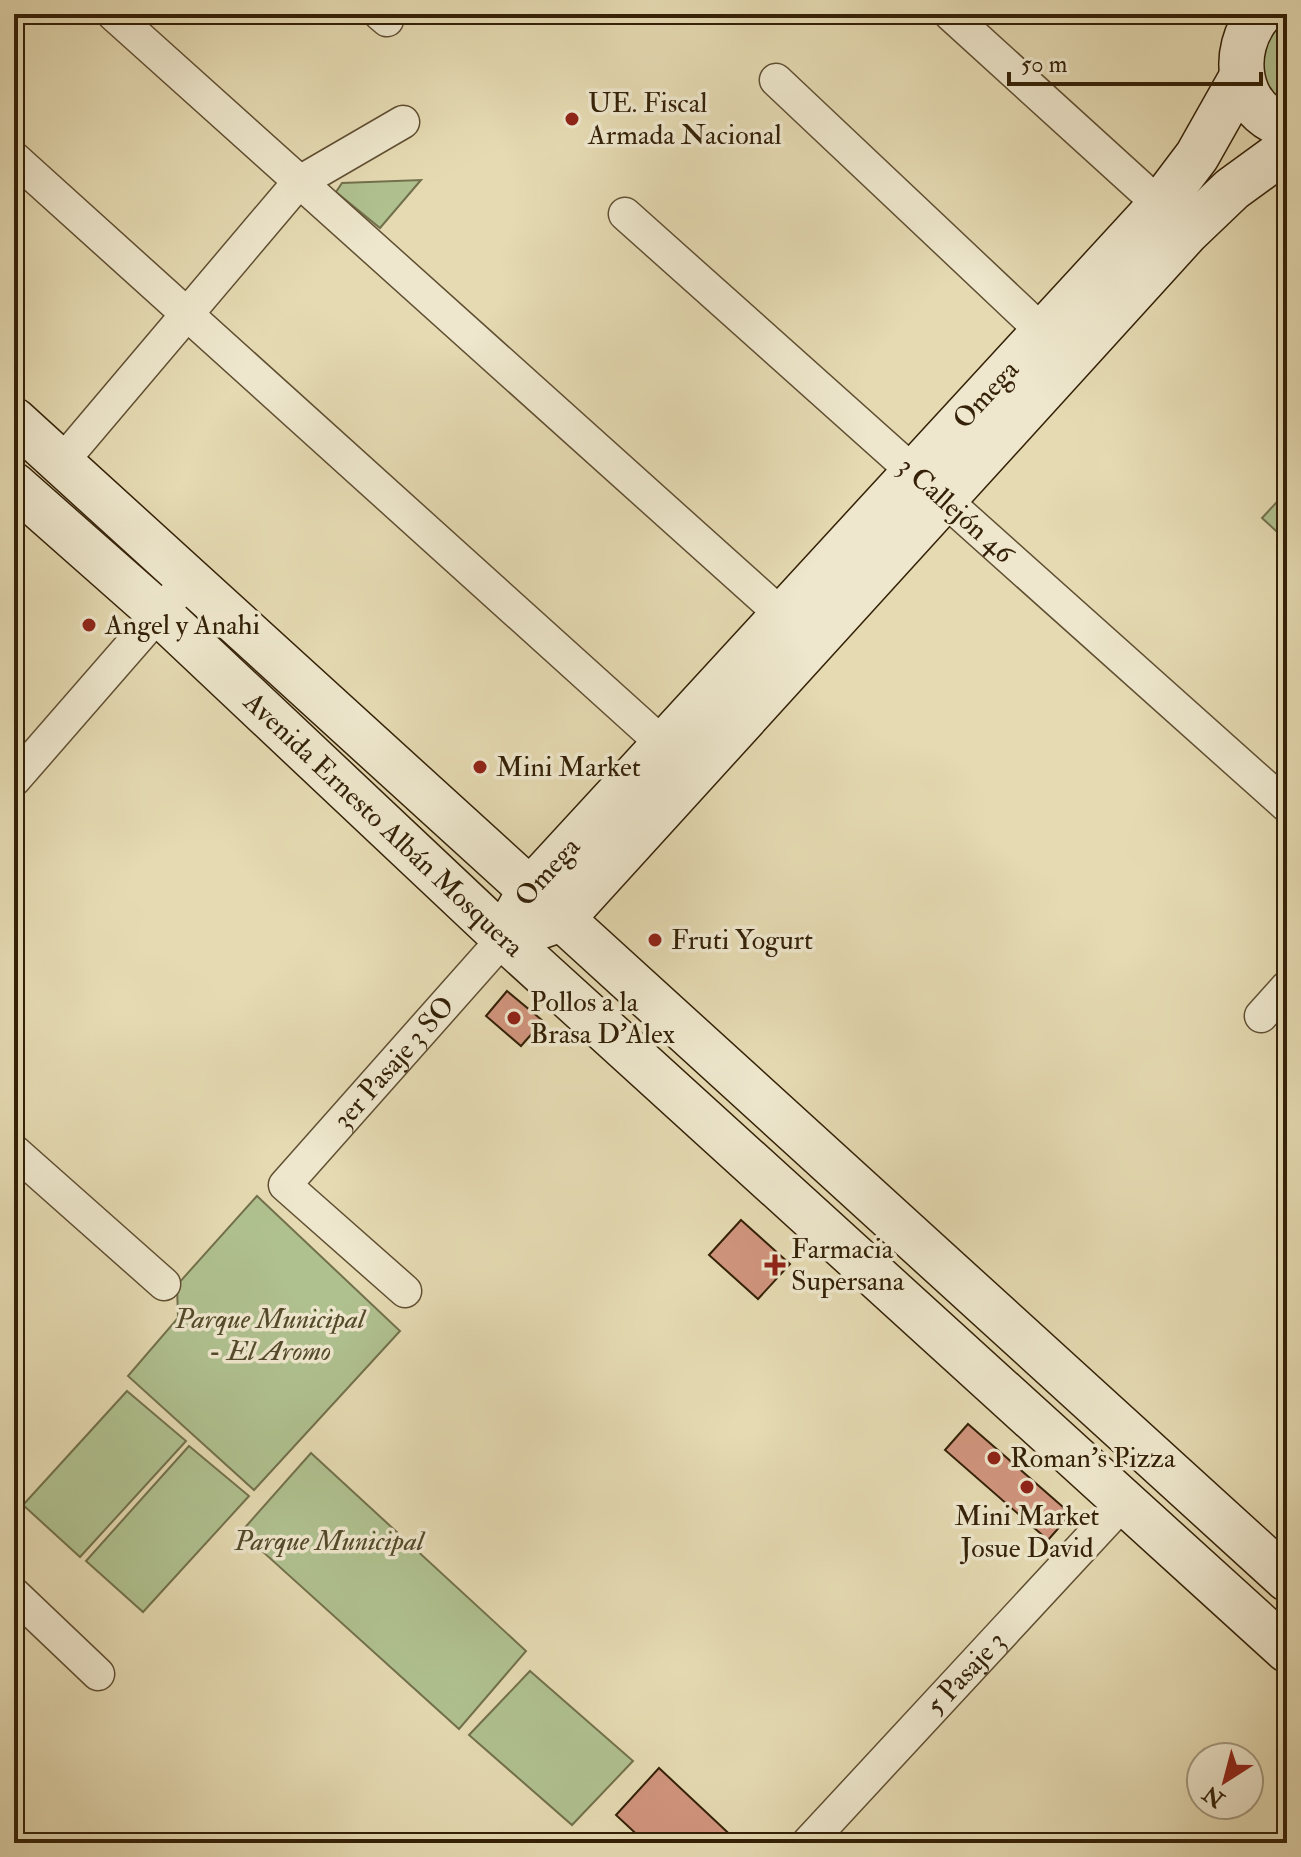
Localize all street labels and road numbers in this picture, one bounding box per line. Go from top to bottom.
street label: Omega [945,352,1027,436]
street label: 3 Callejón 46 [891,449,1023,572]
street label: Avenida Ernesto Albán Mosquera [236,684,531,965]
street label: Omega [507,829,588,912]
street label: 3er Pasaje 3 SO [325,989,462,1136]
street label: 5 Pasaje 3 [918,1624,1013,1722]

